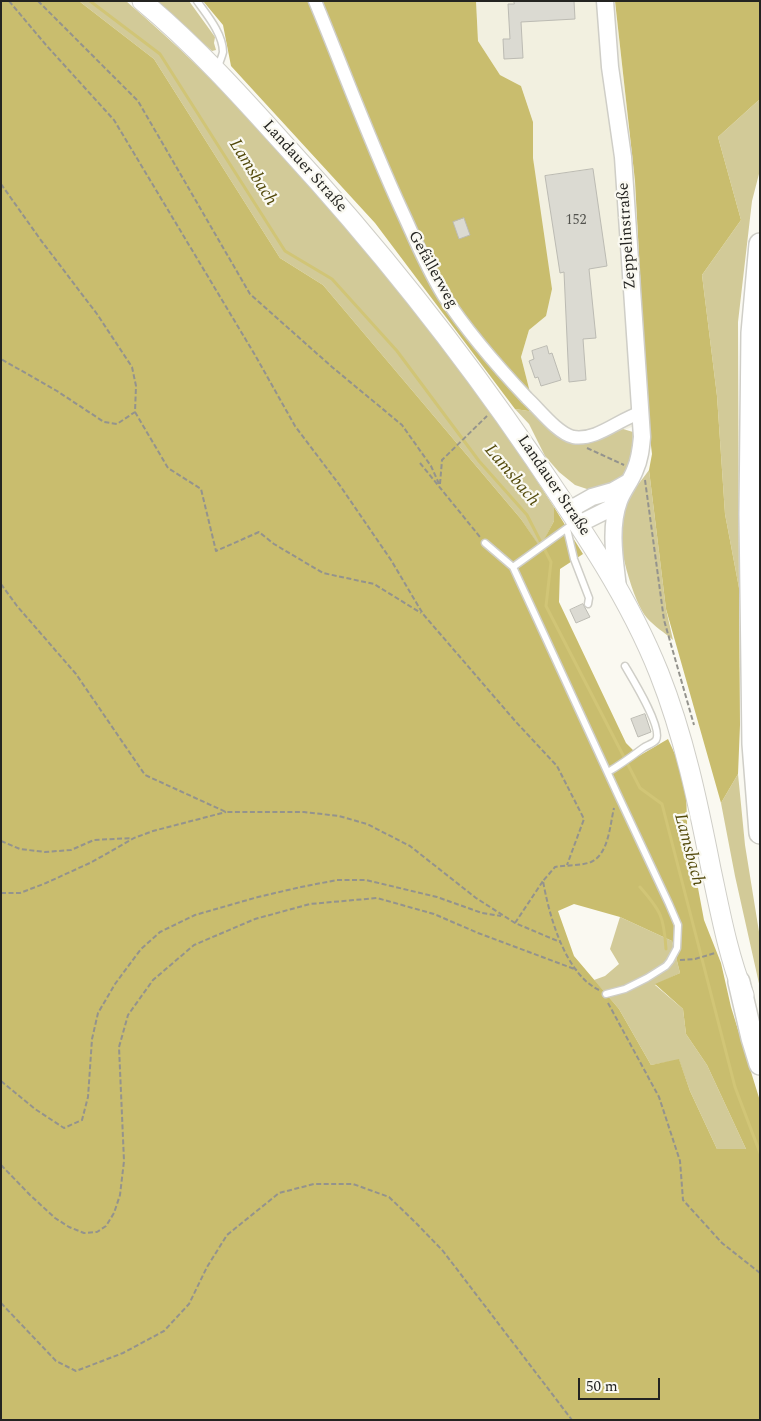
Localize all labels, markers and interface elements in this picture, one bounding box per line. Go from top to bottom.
street label: Landauer Straße [258,117,350,217]
water label: Lamsbach [223,136,281,210]
street label: Zeppelinstraße [615,182,641,290]
house number: 152 [566,213,586,229]
street label: Gefällerweg [403,228,461,312]
street label: Landauer Straße [512,432,594,540]
water label: Lamsbach [479,441,543,511]
water label: Lamsbach [668,811,708,889]
scale bar [581,1368,664,1400]
text: 50 m [586,1375,618,1398]

